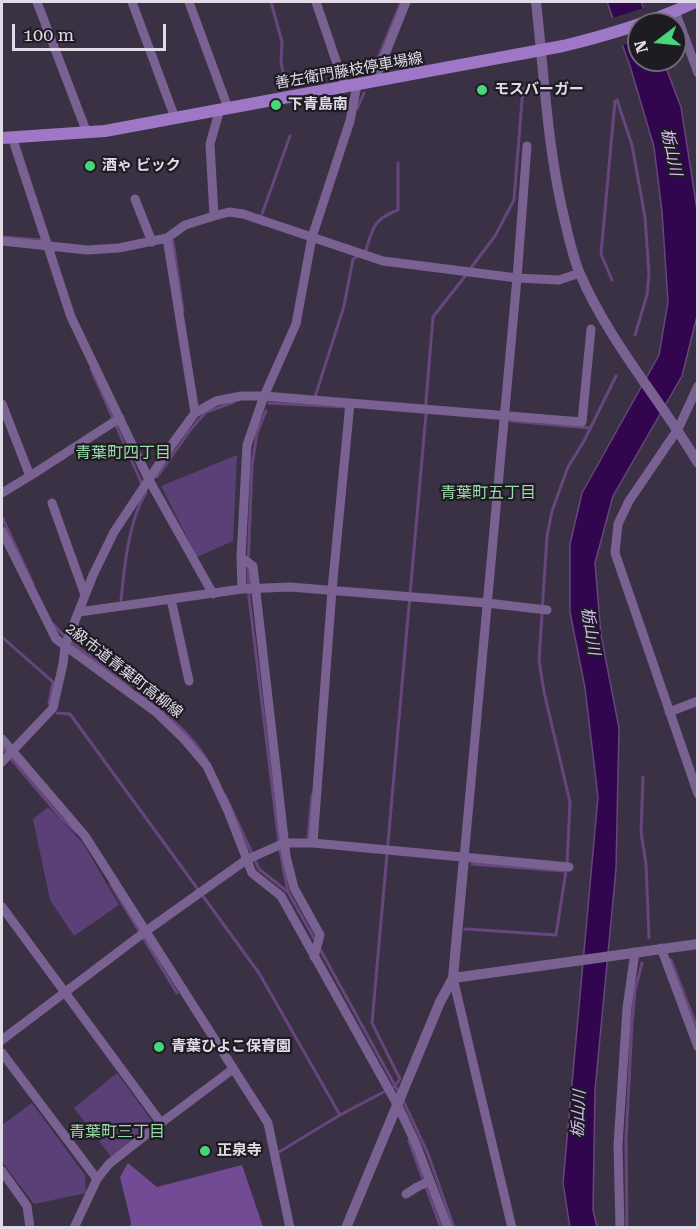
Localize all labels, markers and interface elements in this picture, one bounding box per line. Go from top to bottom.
scale bar [15,12,170,50]
north arrow [627,12,687,72]
text: 100 m [23,24,74,45]
text: N [630,38,652,55]
street label: 善左衛門藤枝停車場線 [274,49,424,93]
place label: モスバーガー [494,81,584,99]
marker: モスバーガー [475,83,489,97]
place label: 下青島南 [288,96,348,114]
marker: 下青島南 [269,98,283,112]
water label: 栃山川 [657,127,685,177]
place label: 酒ゃ ビック [102,157,181,175]
marker: 酒ゃ ビック [83,159,97,173]
district label: 青葉町四丁目 [75,443,171,463]
district label: 青葉町五丁目 [440,483,536,503]
water label: 栃山川 [577,606,603,656]
street label: 2級市道青葉町高柳線 [62,620,186,722]
place label: 青葉ひよこ保育園 [171,1038,291,1056]
marker: 青葉ひよこ保育園 [152,1040,166,1054]
water label: 栃山川 [568,1090,590,1138]
district label: 青葉町三丁目 [69,1122,165,1142]
place label: 正泉寺 [217,1142,262,1160]
marker: 正泉寺 [198,1144,212,1158]

